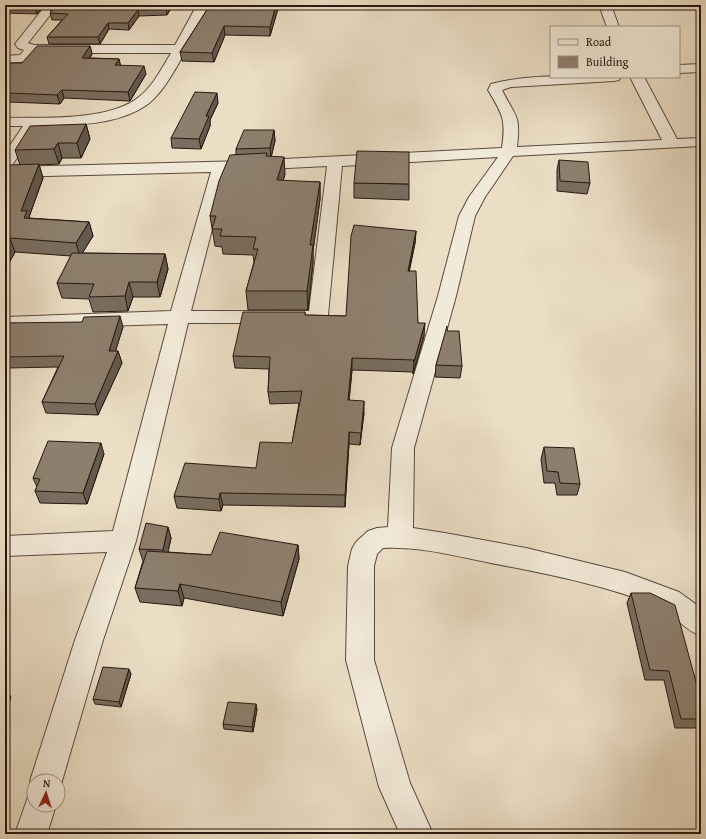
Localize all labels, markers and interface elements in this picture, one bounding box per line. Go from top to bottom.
legend [550,26,680,78]
text: Road [586,33,612,50]
text: Building [586,53,629,70]
north arrow [26,773,66,813]
text: N [42,775,52,791]

